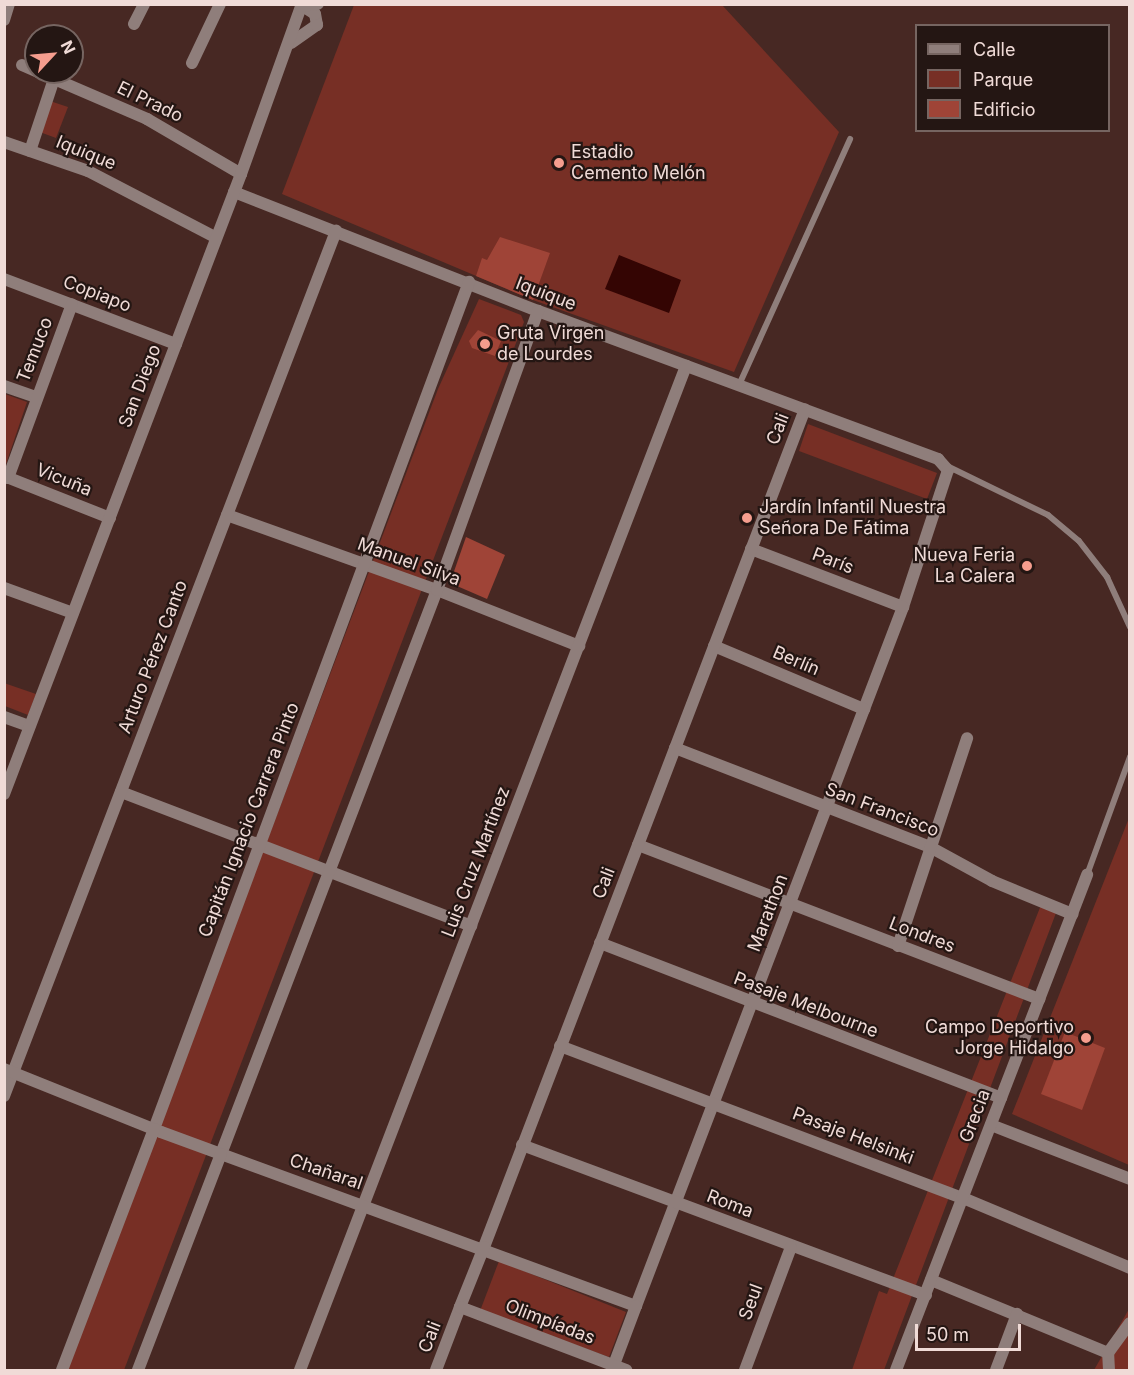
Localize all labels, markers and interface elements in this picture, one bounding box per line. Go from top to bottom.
north arrow [24,24,84,84]
legend [915,24,1110,132]
text: N [57,37,80,57]
text: Calle [973,39,1015,60]
text: Parque [973,69,1033,90]
street label: El Prado [114,77,186,127]
text: Edificio [973,99,1036,120]
street label: Iquique [53,131,119,175]
place label: Estadio Cemento Melón [571,142,706,184]
marker: Estadio Cemento Melón [552,156,566,170]
street label: Copiapo [60,271,134,317]
street label: Iquique [513,273,579,315]
street label: Temuco [13,314,57,386]
place label: Gruta Virgen de Lourdes [497,323,604,366]
marker: Gruta Virgen de Lourdes [478,337,492,351]
street label: San Diego [114,342,166,430]
street label: Cali [762,410,794,448]
street label: Vicuña [33,459,95,501]
place label: Jardín Infantil Nuestra Señora De Fátima [759,497,946,540]
marker: Jardín Infantil Nuestra Señora De Fátima [740,511,754,525]
street label: Manuel Silva [355,533,463,591]
street label: París [809,543,857,579]
place label: Nueva Feria La Calera [914,545,1015,588]
marker: Nueva Feria La Calera [1020,559,1034,573]
street label: Arturo Pérez Canto [114,577,192,737]
street label: Berlín [769,642,823,680]
street label: Capitán Ignacio Carrera Pinto [194,700,304,940]
street label: San Francisco [822,778,942,842]
street label: Luis Cruz Martínez [437,784,515,940]
street label: Cali [588,864,620,902]
street label: Marathon [743,871,793,955]
street label: Londres [886,913,958,957]
street label: Pasaje Melbourne [731,968,881,1042]
place label: Campo Deportivo Jorge Hidalgo [925,1017,1074,1060]
marker: Campo Deportivo Jorge Hidalgo [1079,1031,1093,1045]
street label: Grecia [955,1086,995,1146]
street label: Pasaje Helsinki [789,1103,917,1169]
street label: Chañaral [287,1149,365,1195]
street label: Roma [704,1185,756,1223]
street label: Seul [735,1281,767,1323]
street label: Olimpíadas [502,1295,598,1349]
scale bar [918,1312,1024,1350]
street label: Cali [414,1318,446,1356]
text: 50 m [926,1324,969,1345]

